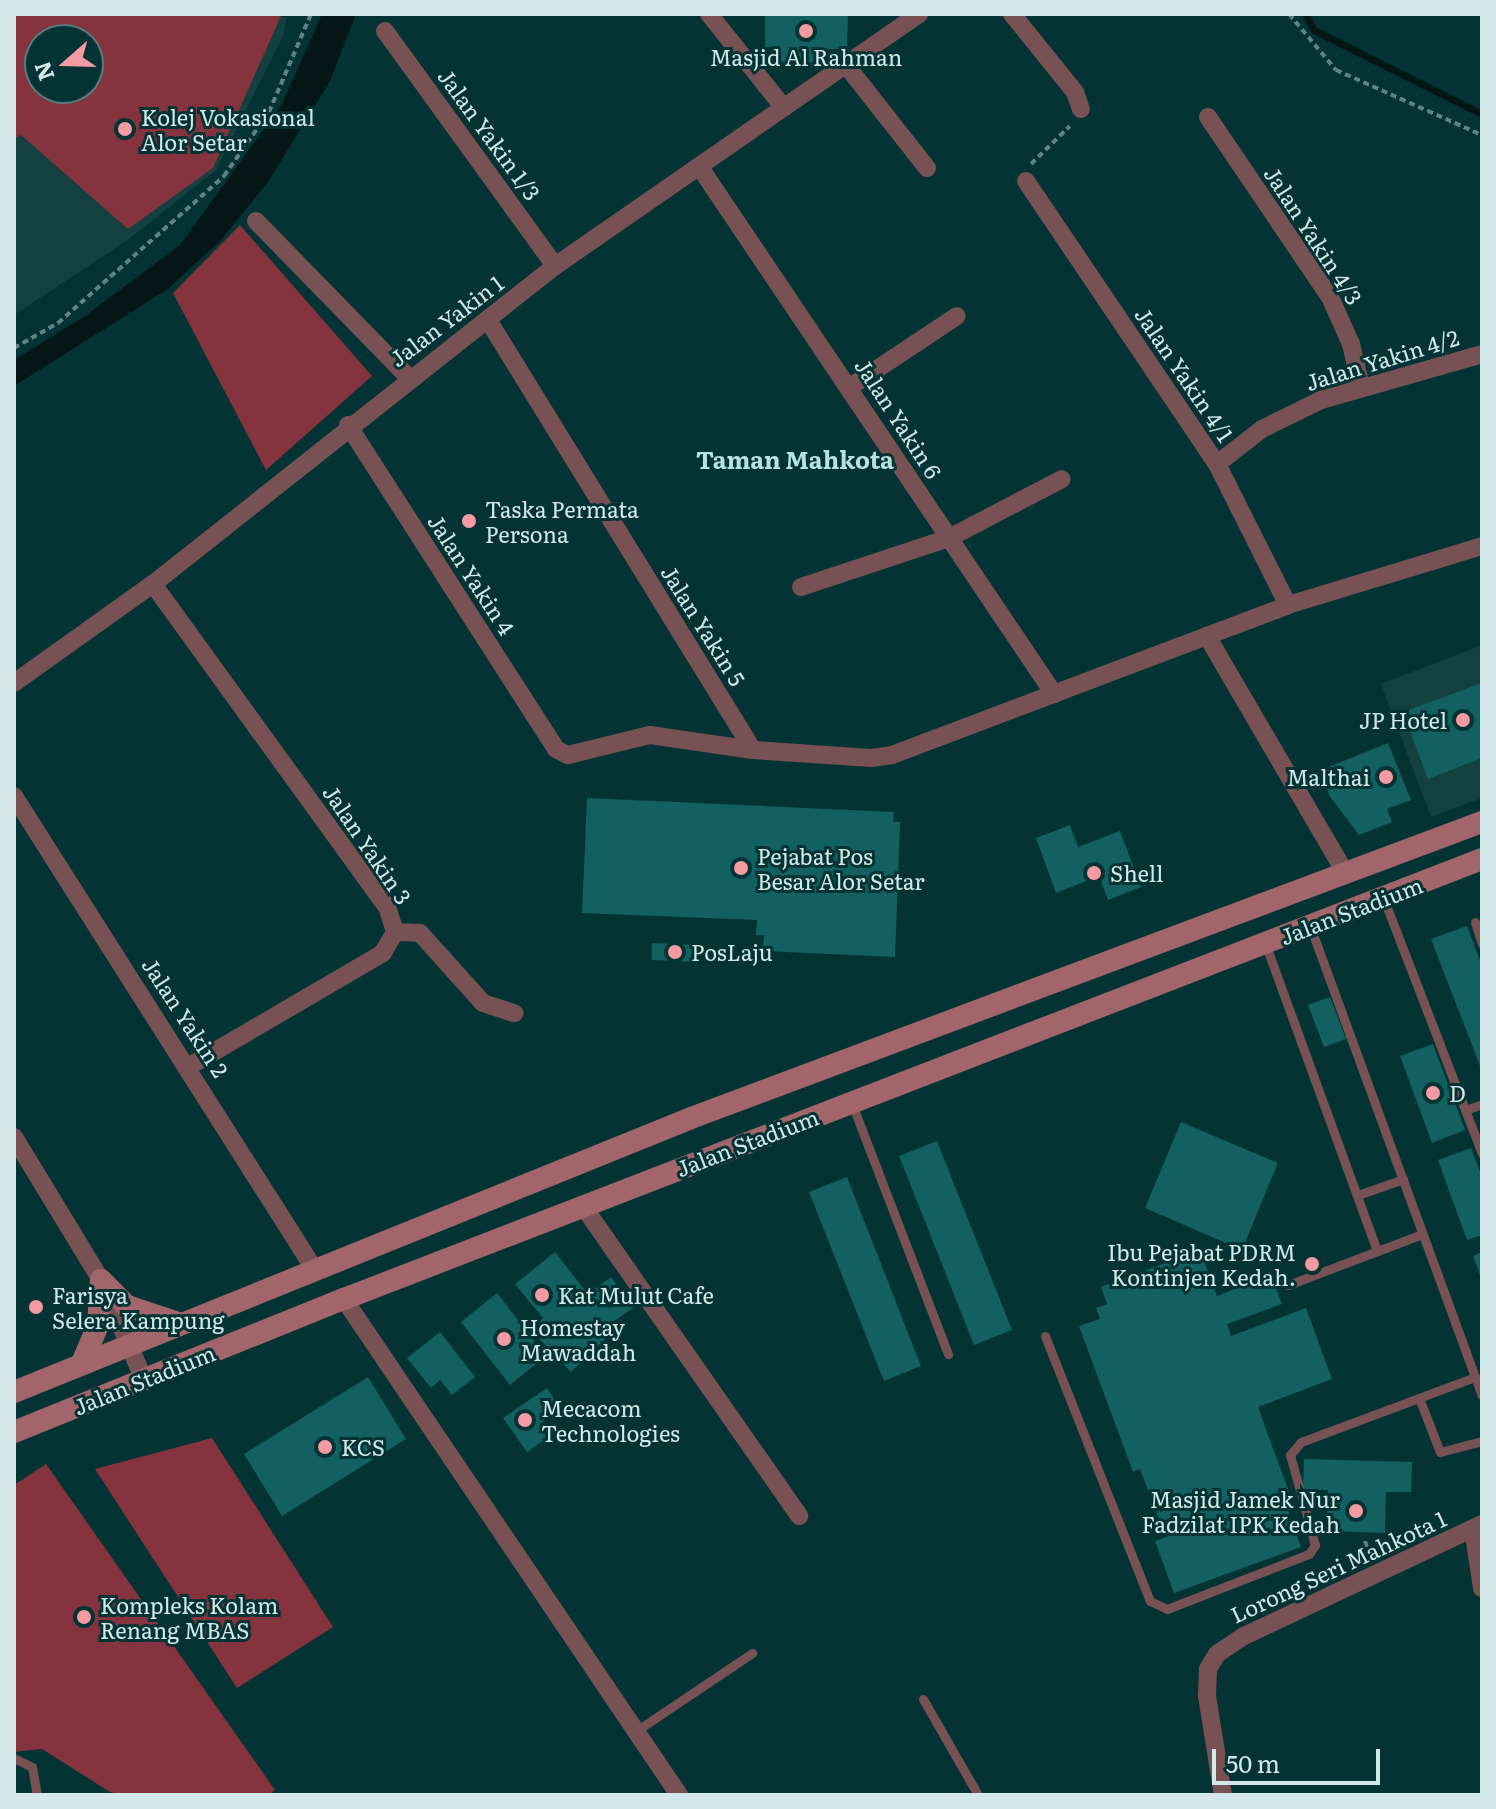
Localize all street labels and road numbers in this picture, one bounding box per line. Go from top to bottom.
street label: Jalan Yakin 1/3 [433,63,547,205]
street label: Jalan Yakin 4/3 [1260,161,1368,309]
street label: Jalan Yakin 1 [384,269,508,371]
street label: Jalan Yakin 4/1 [1130,302,1240,446]
street label: Jalan Yakin 4/2 [1302,323,1462,395]
street label: Jalan Yakin 6 [850,353,948,483]
street label: Jalan Yakin 4 [423,509,521,639]
street label: Jalan Yakin 5 [656,560,752,690]
street label: Jalan Yakin 3 [318,779,418,909]
street label: Jalan Stadium [1276,871,1426,949]
street label: Jalan Yakin 2 [137,952,235,1082]
street label: Jalan Stadium [672,1103,822,1181]
street label: Jalan Stadium [69,1339,219,1419]
street label: Lorong Seri Mahkota 1 [1226,1504,1450,1628]

